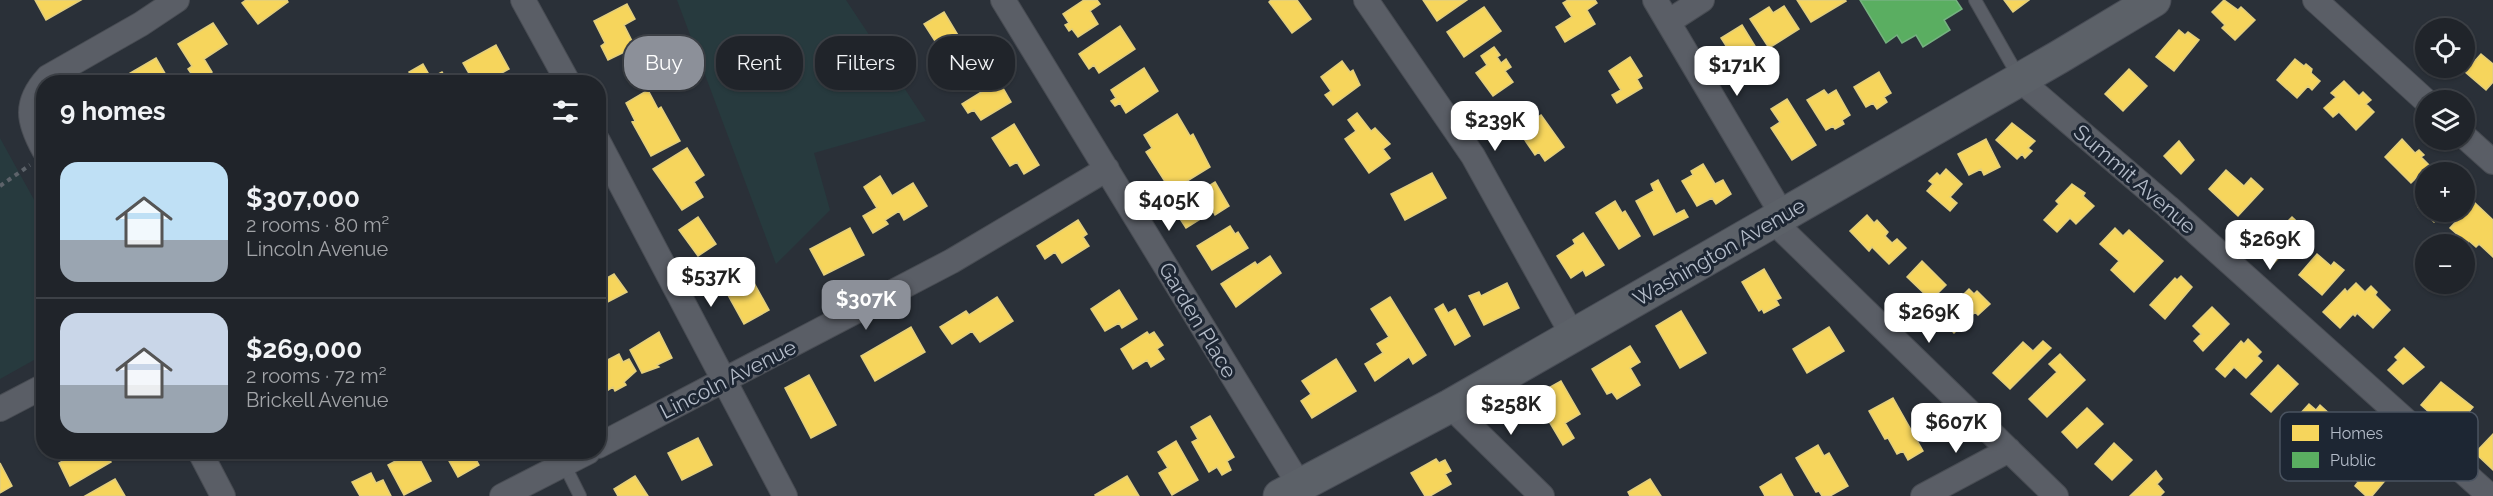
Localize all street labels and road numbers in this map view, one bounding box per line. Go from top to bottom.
street label: Summit Avenue [2069,119,2201,239]
street label: Washington Avenue [1629,193,1809,311]
street label: Garden Place [1154,258,1242,382]
street label: Lincoln Avenue [656,334,800,424]

